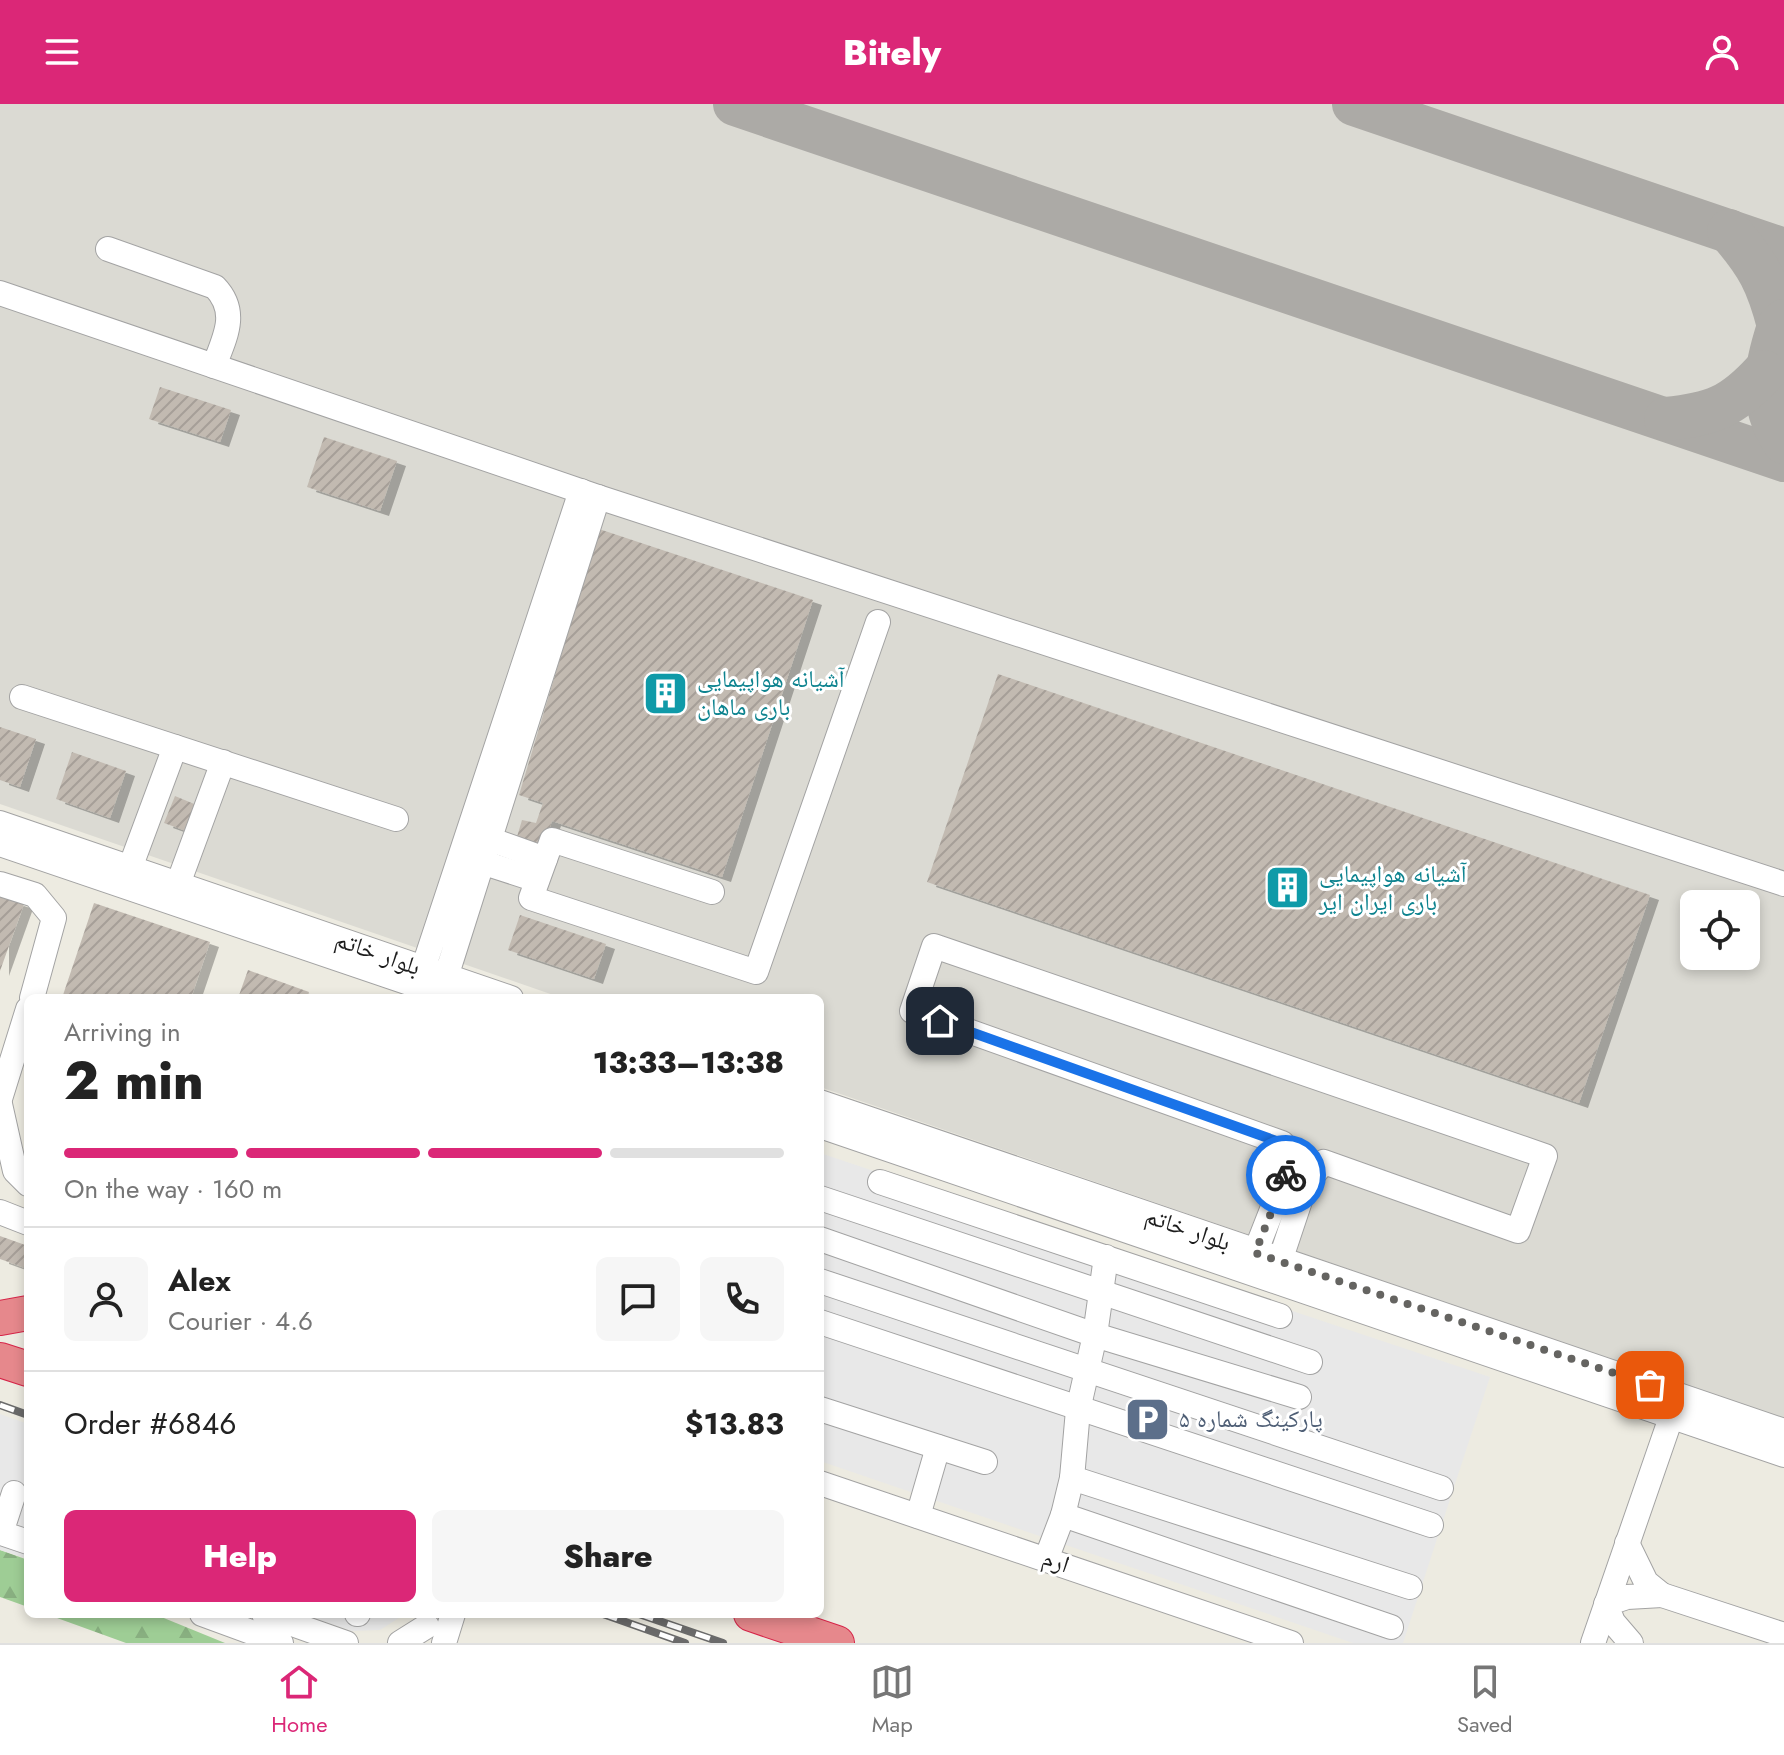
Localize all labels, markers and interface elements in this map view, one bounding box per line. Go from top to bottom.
text: Bitely [843,26,941,78]
icon: menu [40,30,84,74]
icon: person [1700,30,1744,74]
place label: آشیانه هواپیمایی باری ماهان [697,661,845,724]
building icon: آشیانه هواپیمایی باری ماهان [642,669,690,717]
place label: آشیانه هواپیمایی باری ایران ایر [1318,856,1467,919]
building icon: آشیانه هواپیمایی باری ایران ایر [1264,864,1312,912]
map controls [1680,890,1760,970]
button: locate [1680,890,1760,970]
street label: بلوار خاتم [331,921,426,984]
pin [906,987,974,1055]
icon: home [918,999,962,1043]
text: Arriving in [64,1013,181,1051]
text: 13:33–13:38 [593,1041,784,1084]
text: 2 min [64,1043,204,1119]
courier [1246,1135,1326,1215]
icon: bike [1264,1153,1308,1197]
text: On the way · 160 m [64,1170,282,1208]
street label: بلوار خاتم [1141,1198,1236,1259]
button: person [64,1257,148,1341]
button: chat [596,1257,680,1341]
button: phone [700,1257,784,1341]
text: Alex [168,1259,231,1302]
text: Courier · 4.6 [168,1302,313,1340]
pin [1616,1351,1684,1419]
icon: bag [1628,1363,1672,1407]
parking icon: پارکینگ شماره ۵ [1124,1395,1172,1443]
place label: پارکینگ شماره ۵ [1179,1401,1323,1436]
text: Order #6846 [64,1402,236,1445]
text: $13.83 [685,1402,784,1445]
button: Help [64,1510,416,1602]
button: Share [432,1510,784,1602]
street label: ارم [1038,1540,1074,1581]
tab: Home [271,1660,328,1740]
tab: Map [870,1660,914,1740]
tab: Saved [1457,1660,1513,1740]

